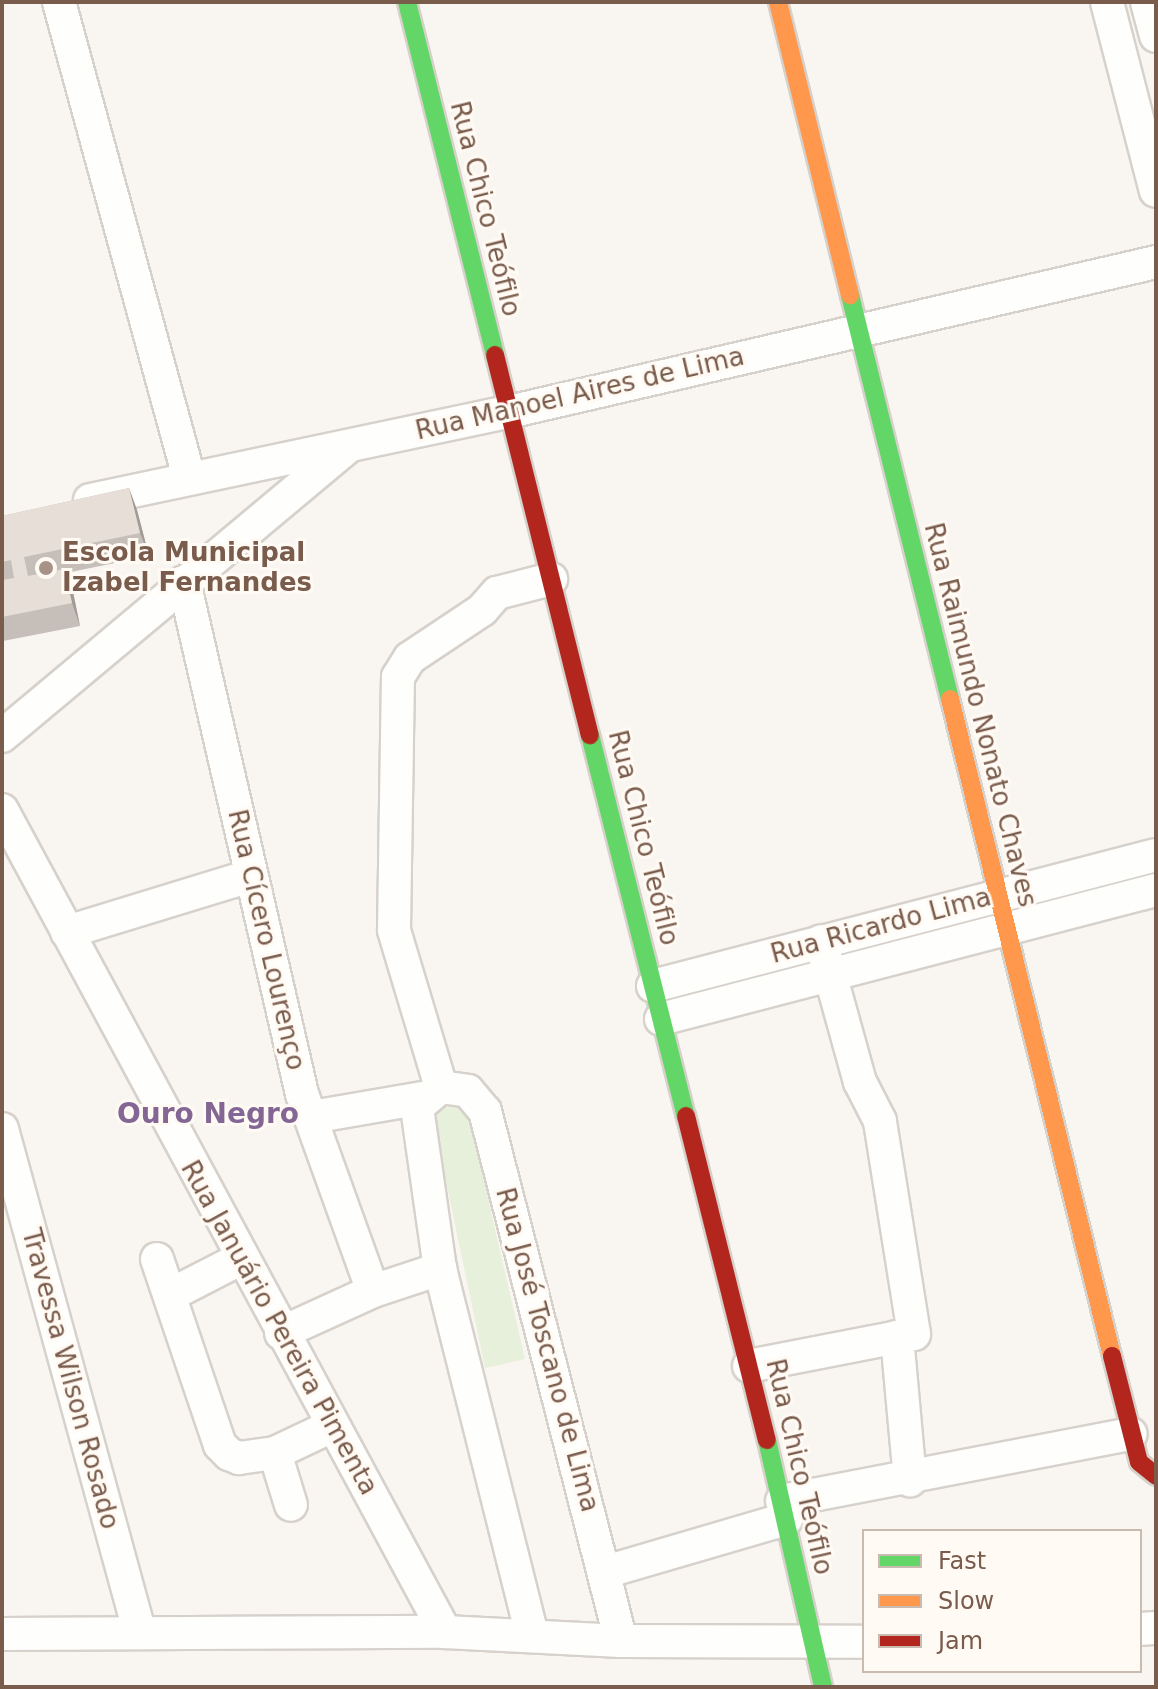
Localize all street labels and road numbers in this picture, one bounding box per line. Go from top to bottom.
street label: Rua Chico Teófilo [443,98,527,320]
street label: Rua Manoel Aires de Lima [413,341,747,447]
street label: Rua Raimundo Nonato Chaves [917,520,1043,910]
street label: Rua Chico Teófilo [601,727,685,949]
street label: Rua Cícero Lourenço [221,807,311,1073]
street label: Rua Ricardo Lima [767,882,995,970]
street label: Rua Januário Pereira Pimenta [174,1155,384,1501]
street label: Rua José Toscano de Lima [489,1184,605,1516]
street label: Travessa Wilson Rosado [15,1225,125,1533]
street label: Rua Chico Teófilo [759,1356,839,1578]

